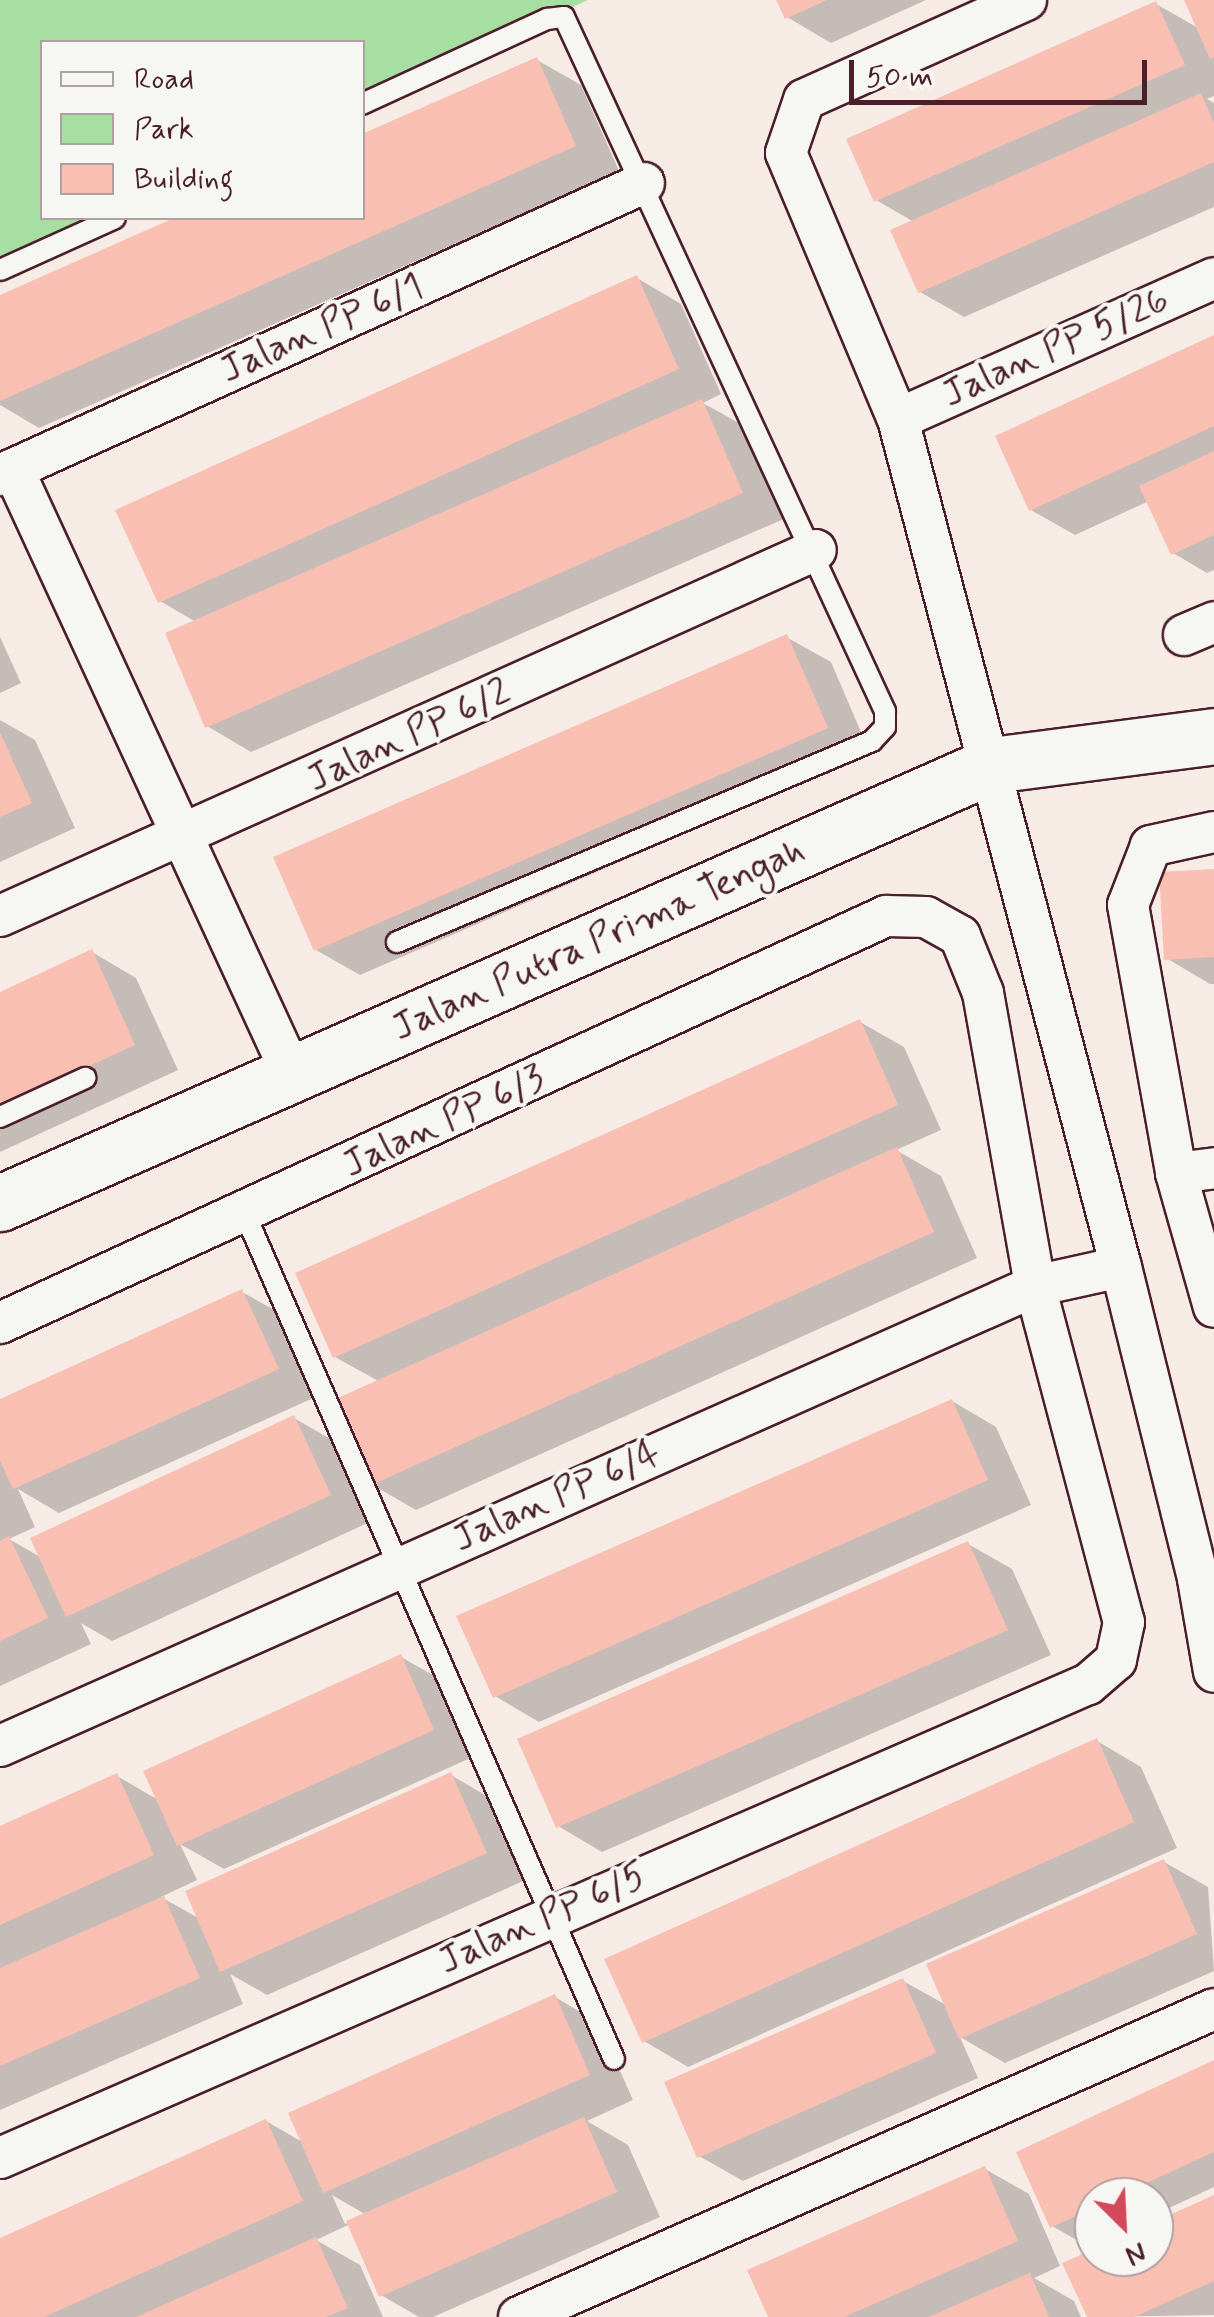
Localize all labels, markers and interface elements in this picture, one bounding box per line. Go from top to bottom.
legend [40,40,365,220]
scale bar [854,40,1152,102]
text: 50 m [866,58,933,97]
text: Road [134,60,194,99]
text: Park [134,110,194,149]
text: Building [134,160,233,199]
street label: Jalan PP 6/1 [214,264,430,394]
street label: Jalan PP 5/26 [936,278,1176,418]
street label: Jalan PP 6/2 [300,669,518,803]
street label: Jalan Putra Prima Tengah [390,830,808,1050]
street label: Jalan PP 6/3 [336,1055,552,1189]
street label: Jalan PP 6/4 [446,1431,668,1563]
street label: Jalan PP 6/5 [432,1853,654,1985]
north arrow [1074,2177,1174,2277]
text: N [1120,2232,1152,2274]

